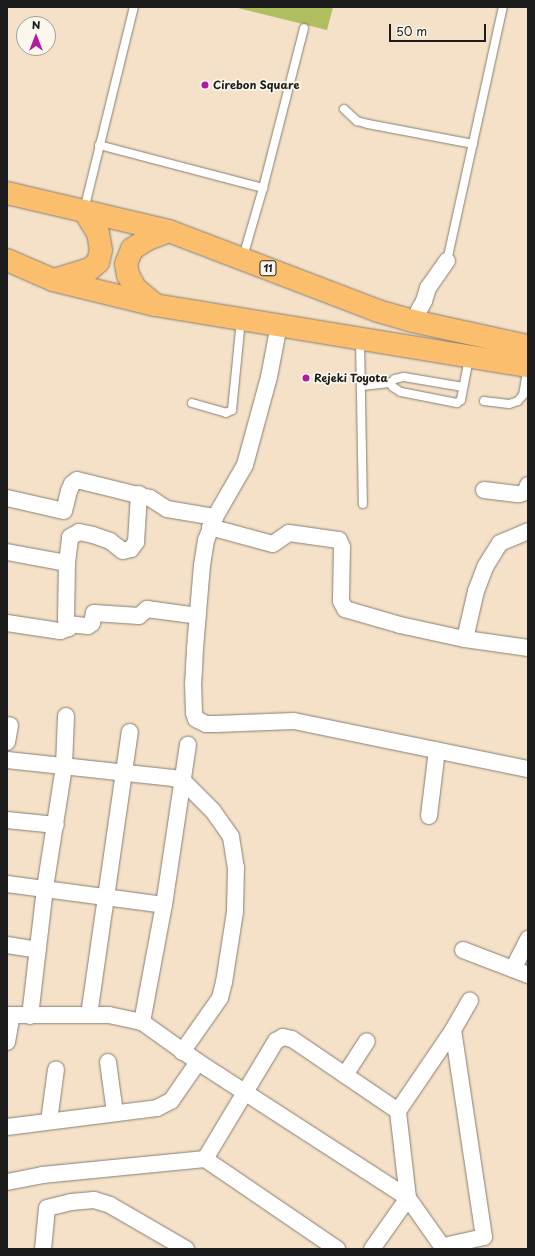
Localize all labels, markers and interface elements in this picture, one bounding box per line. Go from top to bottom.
north arrow [16,16,56,56]
text: N [32,16,40,33]
scale bar [391,16,488,42]
text: 50 m [396,22,427,40]
place label: Cirebon Square [213,78,299,92]
marker: Cirebon Square [200,80,210,90]
road number: 11 [259,260,277,276]
place label: Rejeki Toyota [314,371,388,385]
marker: Rejeki Toyota [301,373,311,383]

